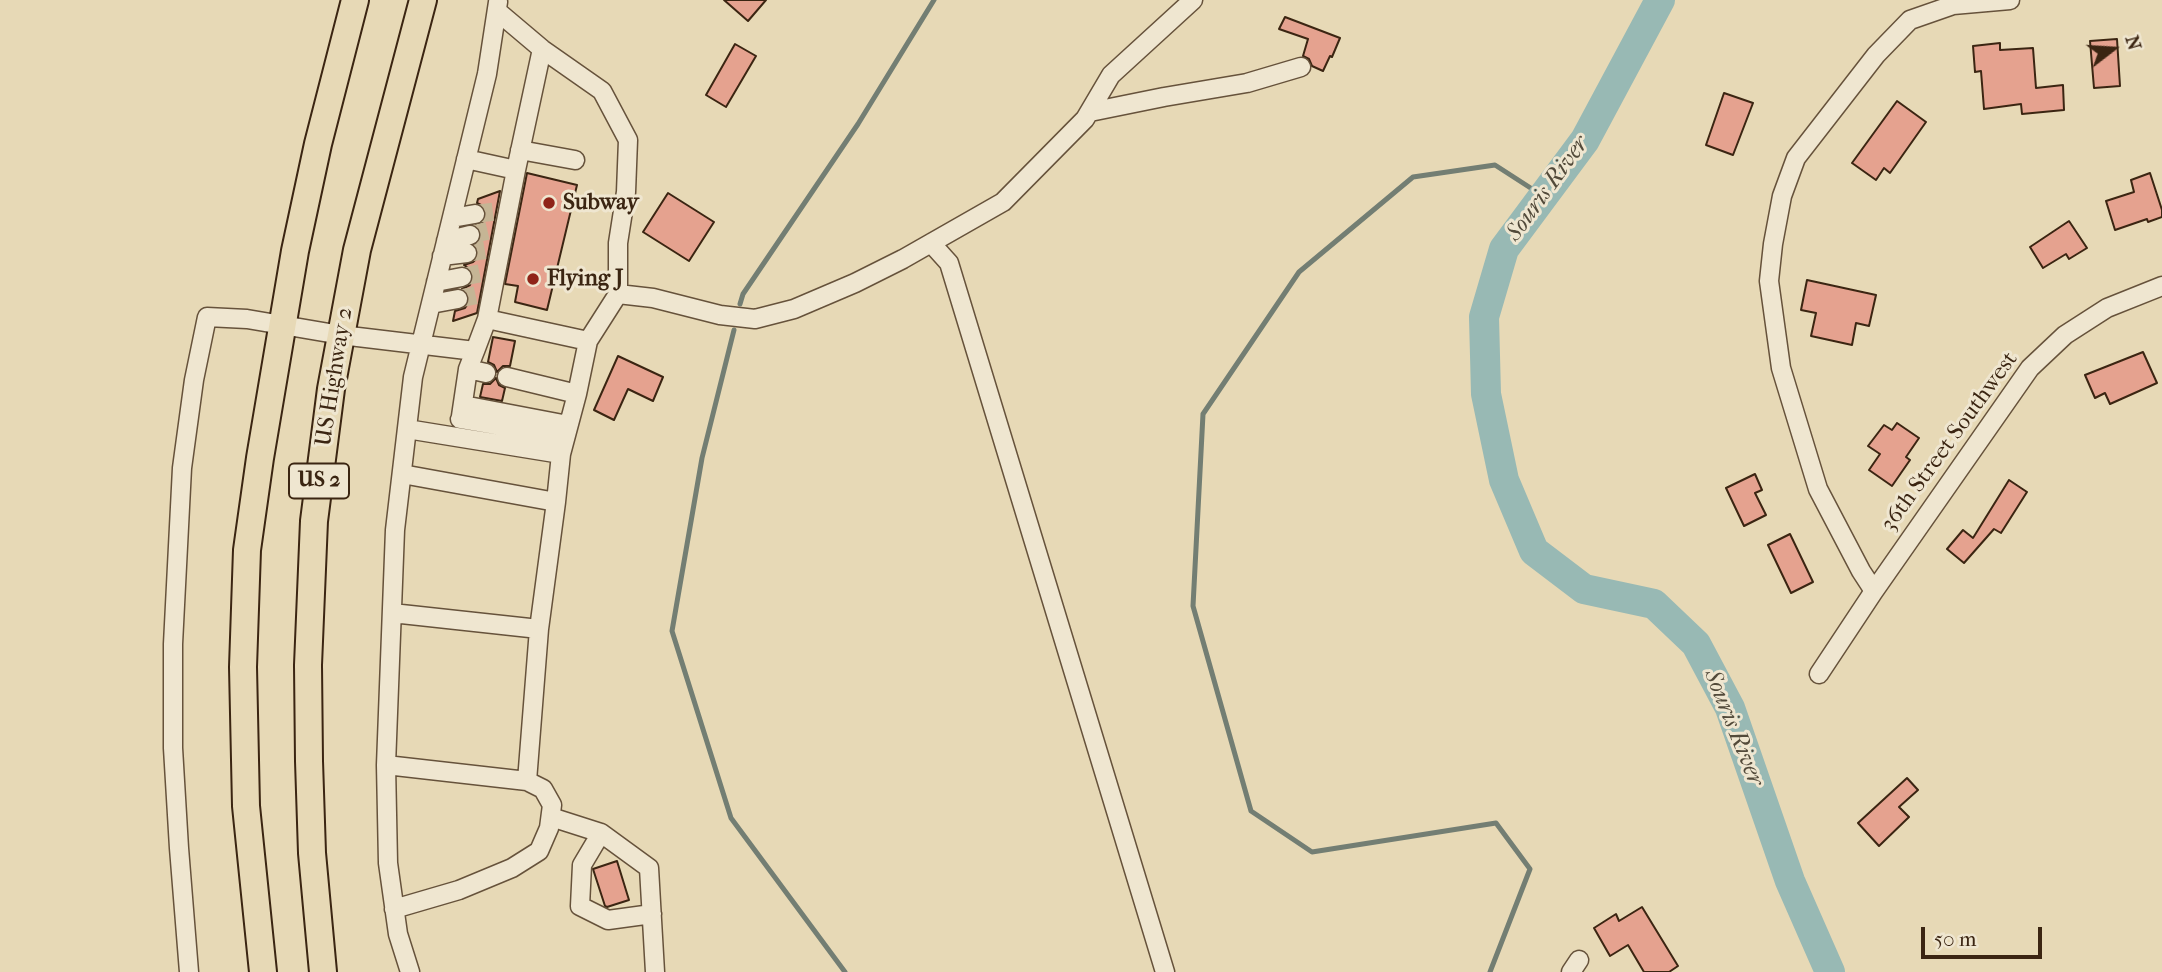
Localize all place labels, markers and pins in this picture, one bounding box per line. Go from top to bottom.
place label: Subway [563,189,639,217]
marker: Subway [541,195,557,211]
place label: Flying J [547,265,624,293]
marker: Flying J [525,271,541,287]

